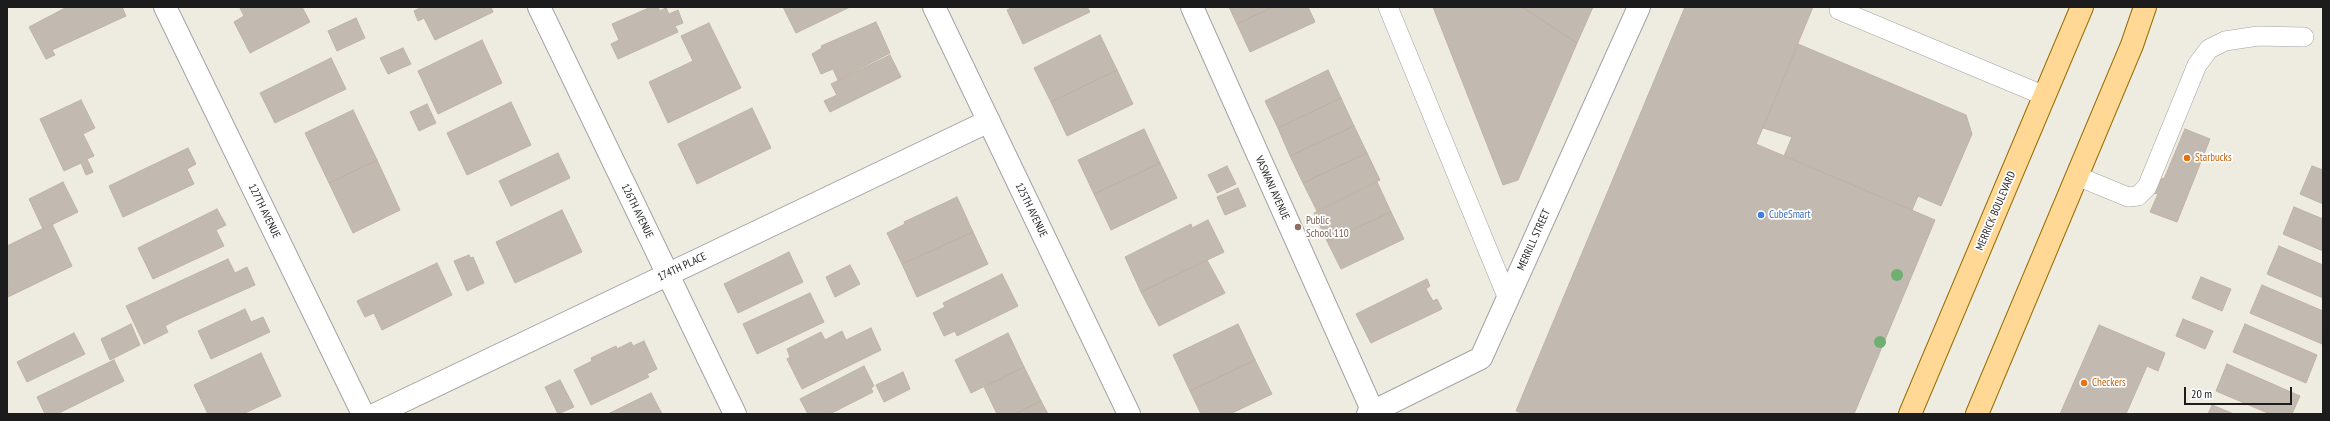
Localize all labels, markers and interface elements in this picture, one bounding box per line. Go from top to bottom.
place label: Starbucks [2195,151,2232,165]
marker: Starbucks [2182,153,2192,163]
street label: VASWANI AVENUE [1252,154,1292,222]
street label: MERRICK BOULEVARD [1973,169,2019,253]
street label: 125TH AVENUE [1012,181,1050,239]
street label: 127TH AVENUE [245,182,283,240]
street label: 126TH AVENUE [618,182,656,240]
street label: MERRILL STREET [1515,207,1553,273]
place label: CubeSmart [1769,208,1811,222]
marker: CubeSmart [1756,210,1766,220]
place label: Public School 110 [1306,214,1349,240]
marker: Public School 110 [1293,222,1303,232]
street label: 174TH PLACE [656,250,708,284]
place label: Checkers [2092,376,2126,390]
marker: Checkers [2079,378,2089,388]
scale bar [2186,379,2294,405]
text: 20 m [2191,386,2212,401]

